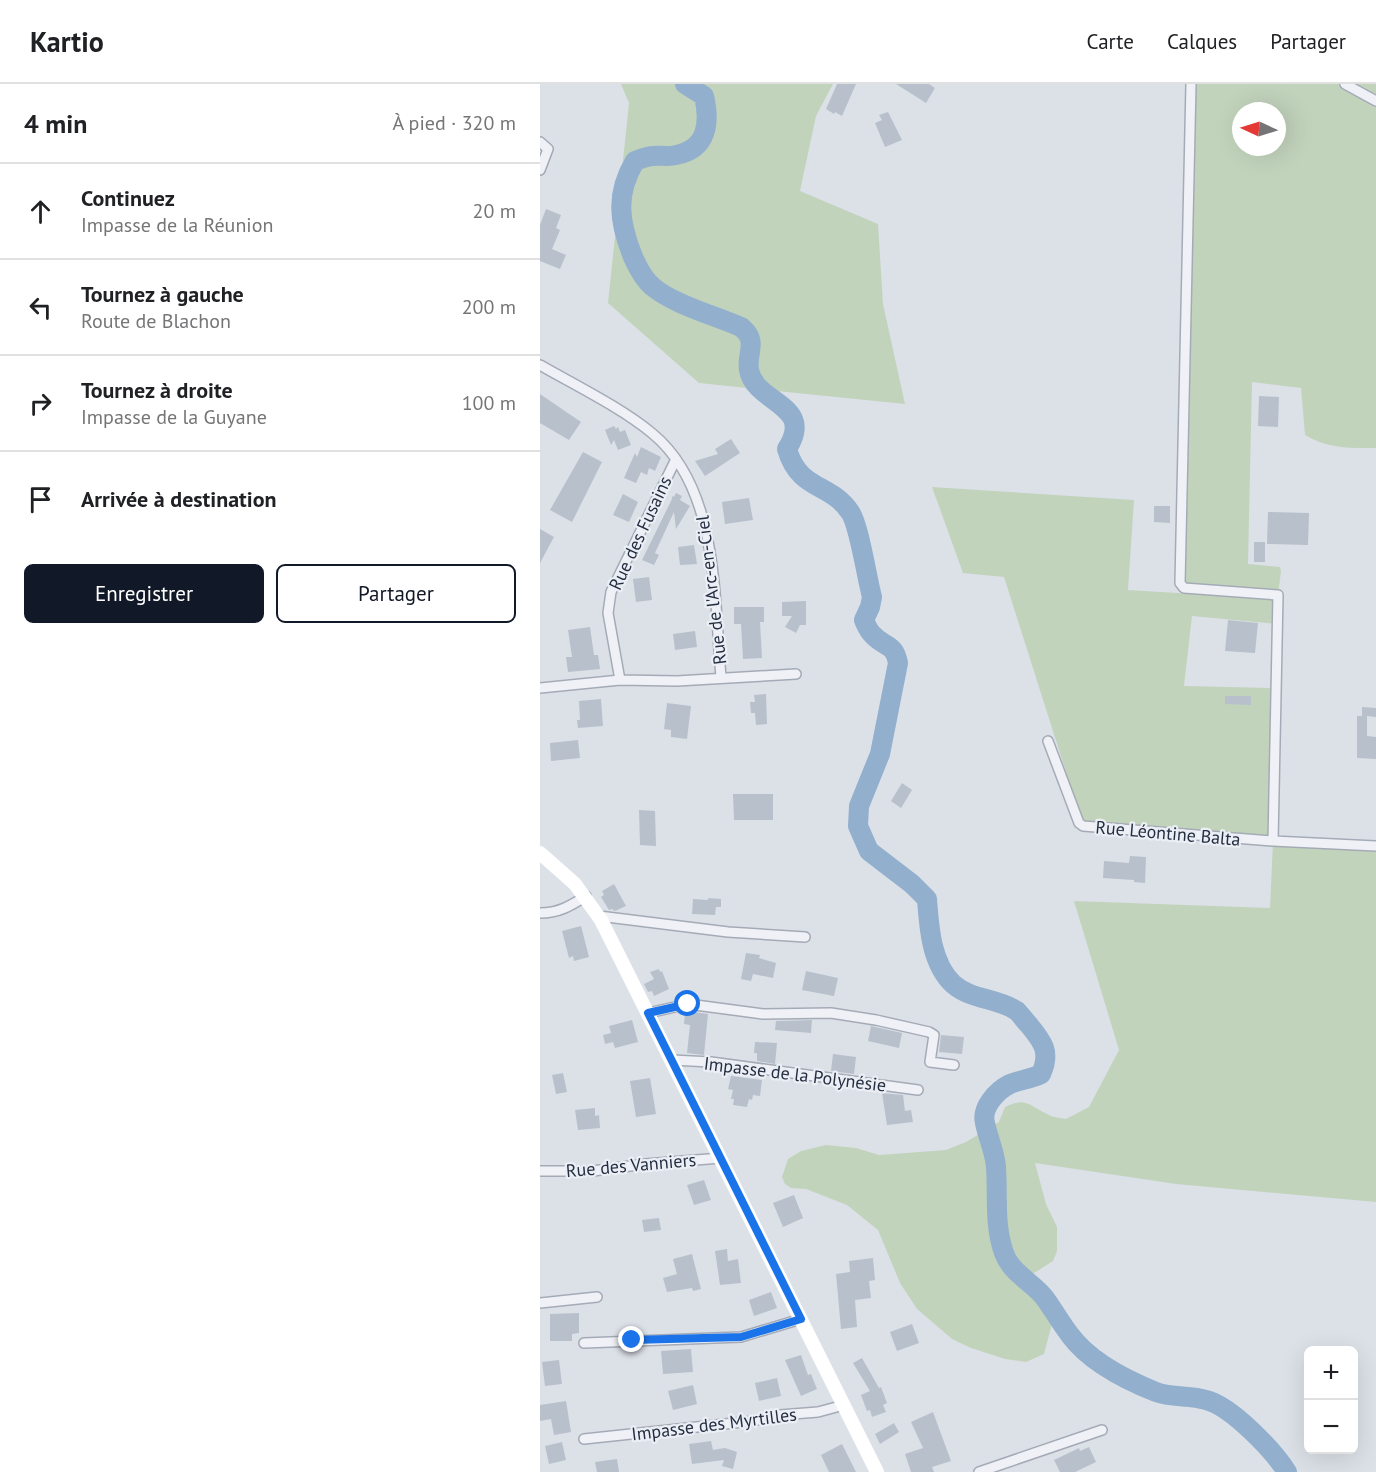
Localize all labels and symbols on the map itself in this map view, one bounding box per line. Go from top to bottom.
north arrow [1232,102,1286,156]
street label: Rue des Fusains [604,472,676,594]
street label: Rue de l'Arc-en-Ciel [690,513,732,666]
street label: Rue Léontine Balta [1095,815,1241,851]
route start [674,990,700,1016]
street label: Impasse de la Polynésie [703,1051,887,1097]
street label: Rue des Vanniers [565,1148,697,1182]
route end [618,1326,644,1352]
street label: Impasse des Myrtilles [630,1402,798,1446]

